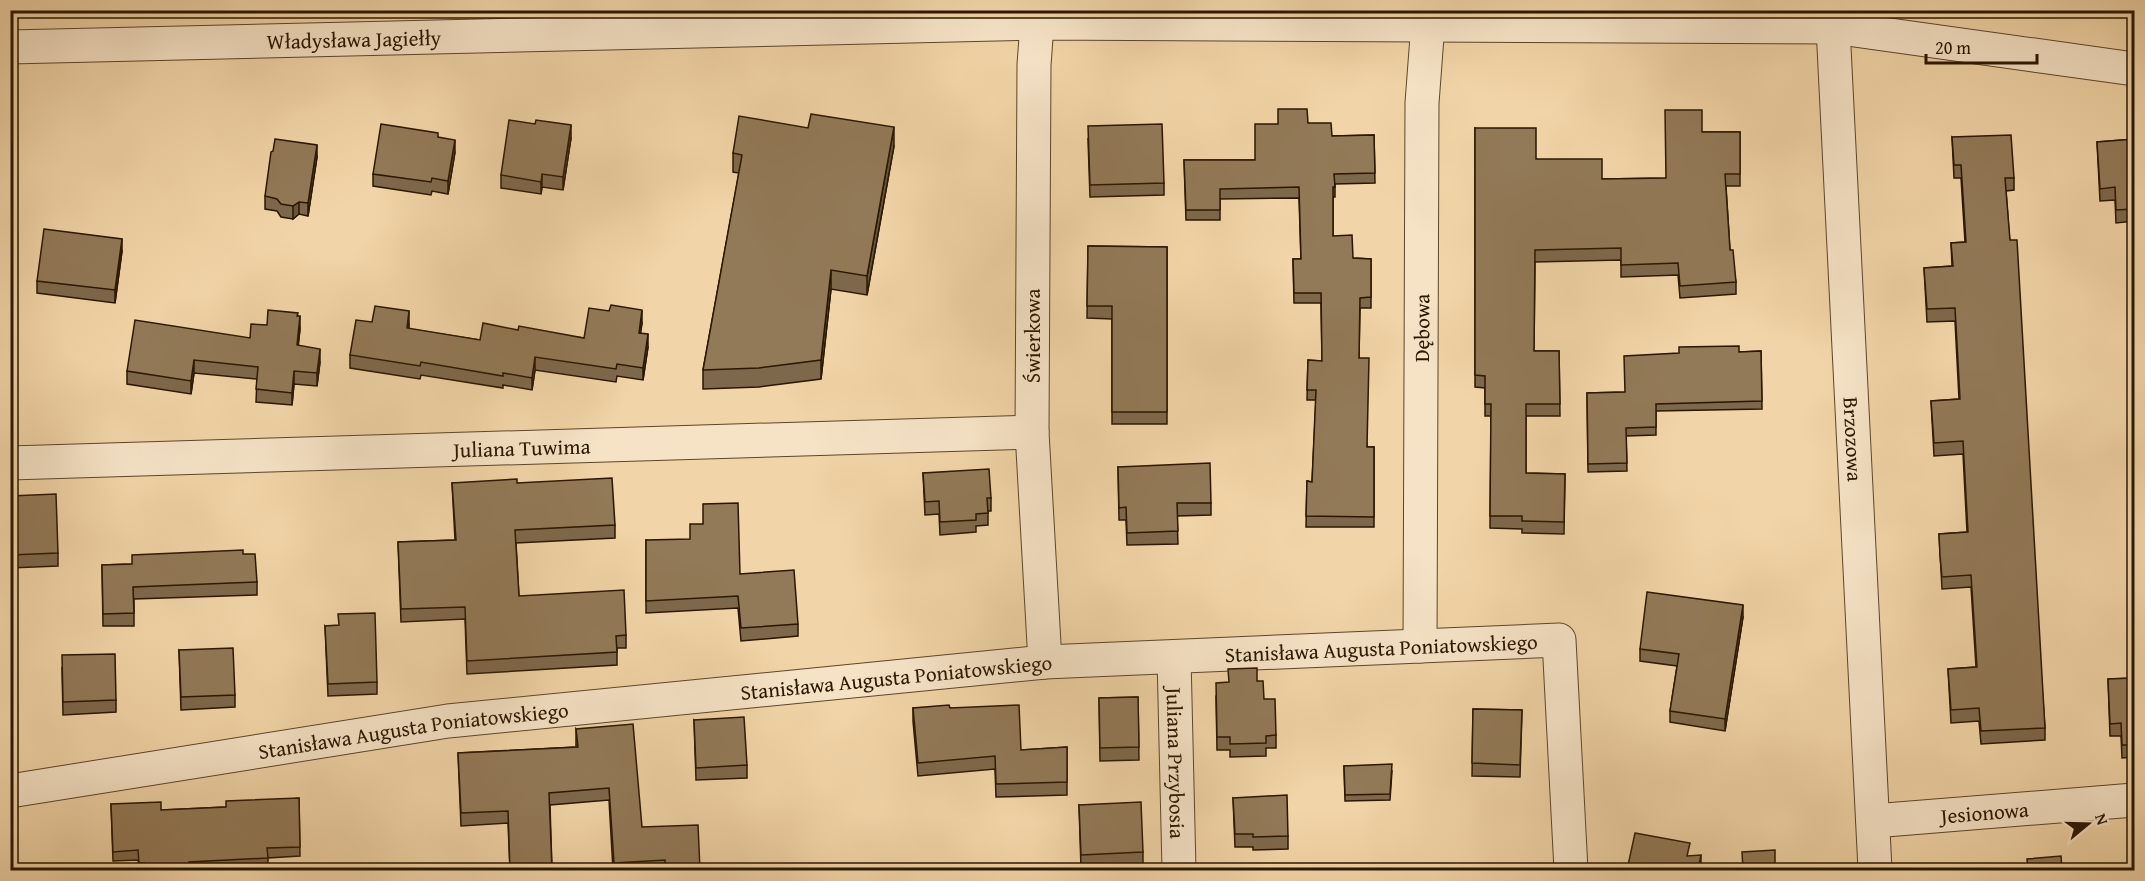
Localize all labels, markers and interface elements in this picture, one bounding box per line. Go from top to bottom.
street label: Władysława Jagiełły [266,21,442,56]
scale bar [1926,27,2037,65]
text: 20 m [1935,34,1971,61]
street label: Świerkowa [1017,289,1048,383]
street label: Dębowa [1406,294,1437,362]
street label: Brzozowa [1836,396,1871,482]
street label: Juliana Tuwima [450,430,591,465]
street label: Stanisława Augusta Poniatowskiego [1224,625,1538,670]
street label: Stanisława Augusta Poniatowskiego [739,646,1053,708]
street label: Juliana Przybosia [1159,684,1194,839]
street label: Stanisława Augusta Poniatowskiego [256,694,570,767]
street label: Jesionowa [1936,793,2030,831]
north arrow [2058,794,2118,854]
text: N [2089,810,2115,828]

